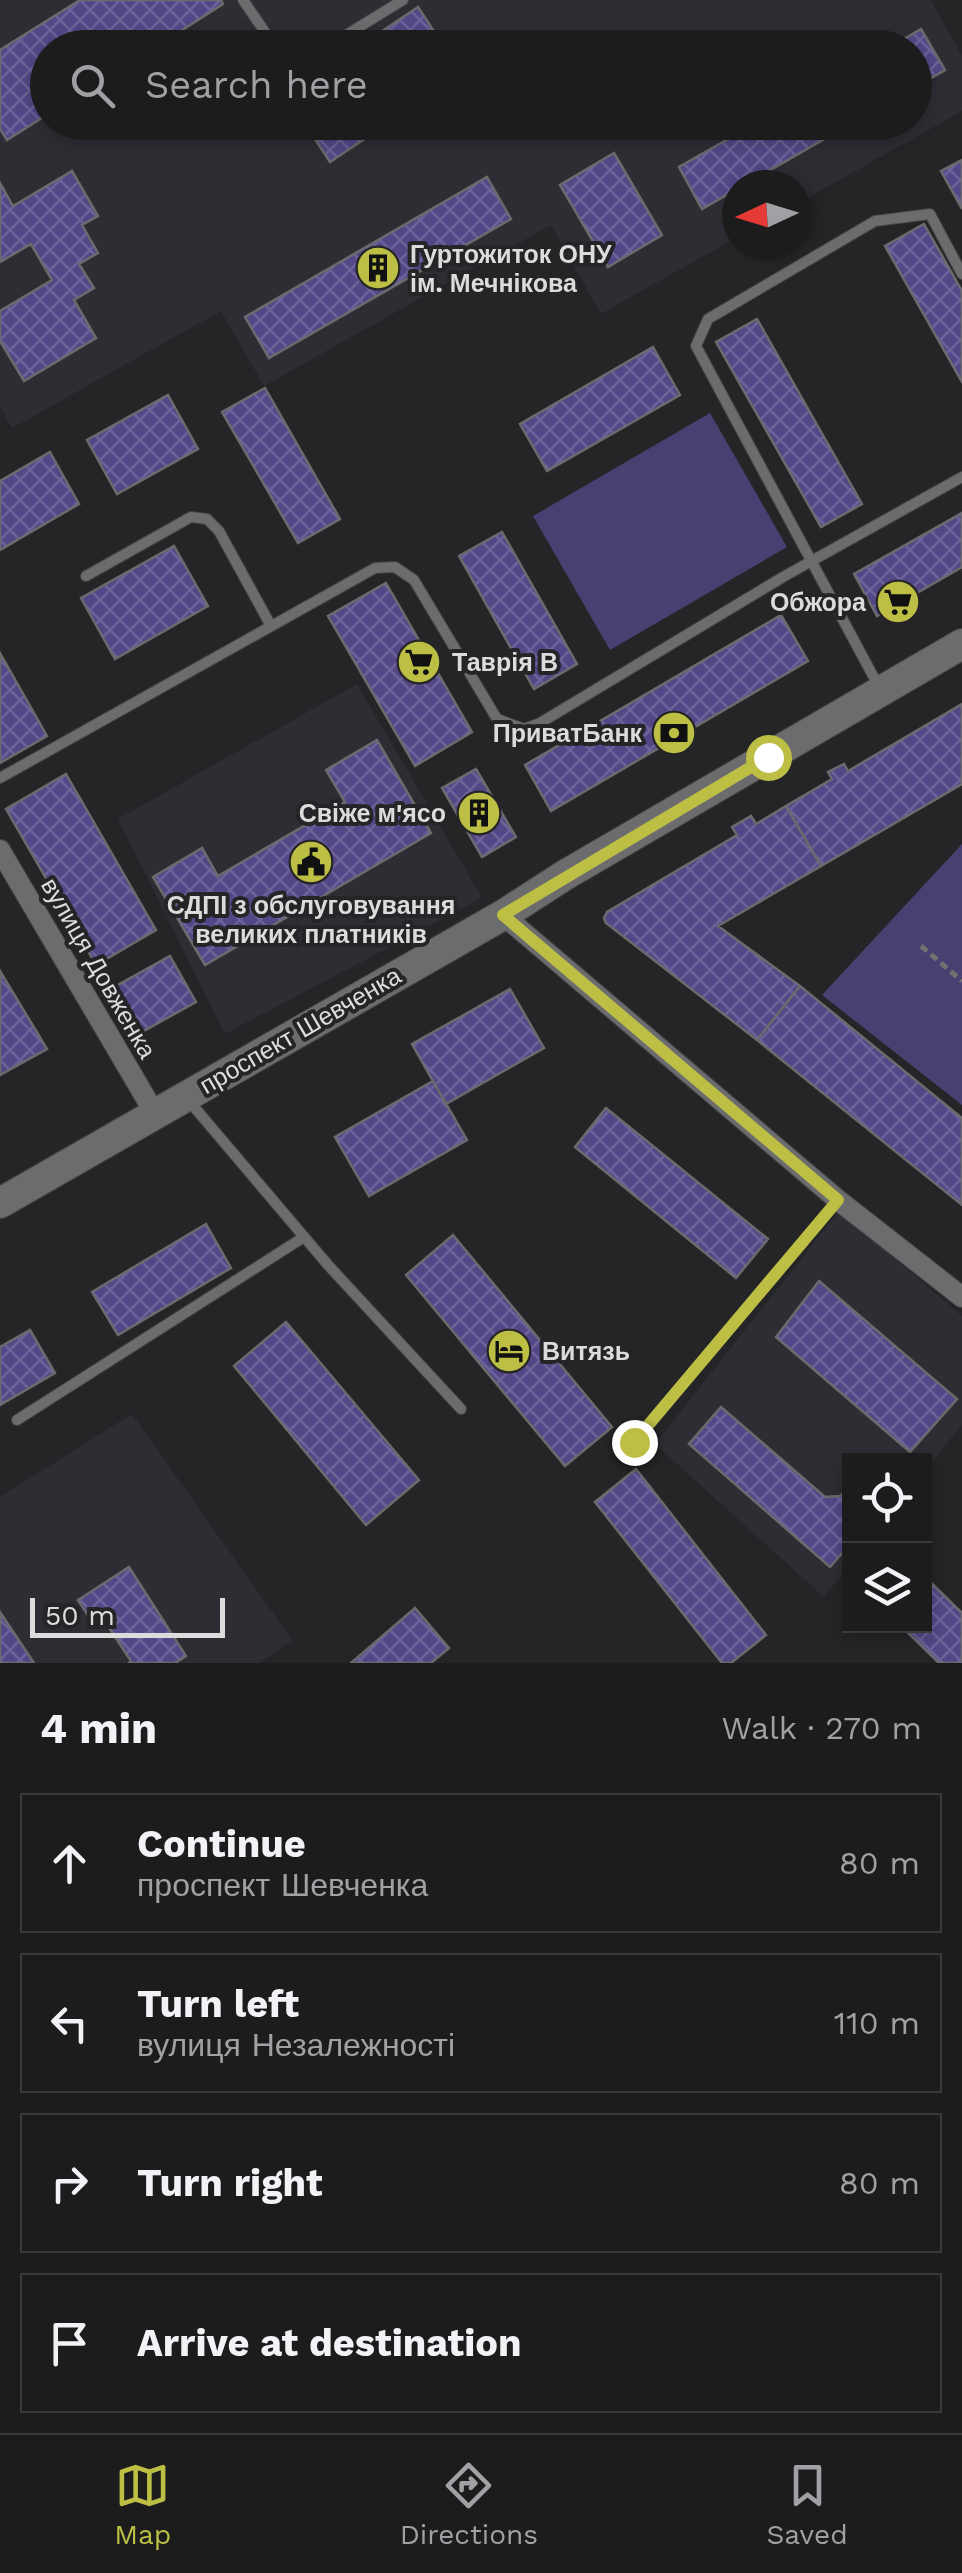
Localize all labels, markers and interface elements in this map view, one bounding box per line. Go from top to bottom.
search box [30,30,932,140]
icon: search [65,58,120,113]
text: Search here [145,63,368,107]
north arrow [722,170,812,260]
place label: Гуртожиток ОНУ ім. Мечнікова [410,240,612,298]
building icon: Гуртожиток ОНУ ім. Мечнікова [355,245,401,291]
supermarket icon: Обжора [875,579,921,625]
place label: Обжора [770,588,867,617]
supermarket icon: Таврія В [396,639,442,685]
place label: Таврія В [452,648,558,677]
bank icon: ПриватБанк [651,710,697,756]
place label: ПриватБанк [493,719,642,748]
route start [746,735,792,781]
building icon: Свіже м'ясо [456,790,502,836]
place label: Свіже м'ясо [299,799,446,828]
public building icon: СДПІ з обслуговування великих платників [288,839,334,885]
street label: вулиця Довженка [35,873,162,1064]
place label: СДПІ з обслуговування великих платників [167,891,455,949]
street label: проспект Шевченка [194,961,406,1100]
hotel icon: Витязь [486,1328,532,1374]
place label: Витязь [542,1337,630,1366]
route end [612,1420,658,1466]
map controls [842,1453,932,1633]
button: locate [842,1453,932,1543]
button: layers [842,1543,932,1633]
scale bar [30,1593,225,1638]
text: 50 m [45,1599,115,1632]
text: 4 min [40,1704,157,1753]
text: Walk · 270 m [721,1709,922,1747]
text: Continue [137,1822,306,1866]
icon: ahead [42,1836,97,1891]
text: 80 m [839,1844,920,1882]
text: проспект Шевченка [137,1866,428,1904]
text: Turn left [137,1982,299,2026]
icon: left [42,1996,97,2051]
text: 110 m [834,2004,920,2042]
text: вулиця Незалежності [137,2026,455,2064]
icon: right [42,2156,97,2211]
text: Turn right [137,2161,323,2205]
text: 80 m [839,2164,920,2202]
icon: arrive [42,2316,97,2371]
text: Arrive at destination [137,2321,522,2365]
tab: Map [114,2458,171,2551]
tab: Directions [400,2458,538,2551]
tab: Saved [766,2458,848,2551]

